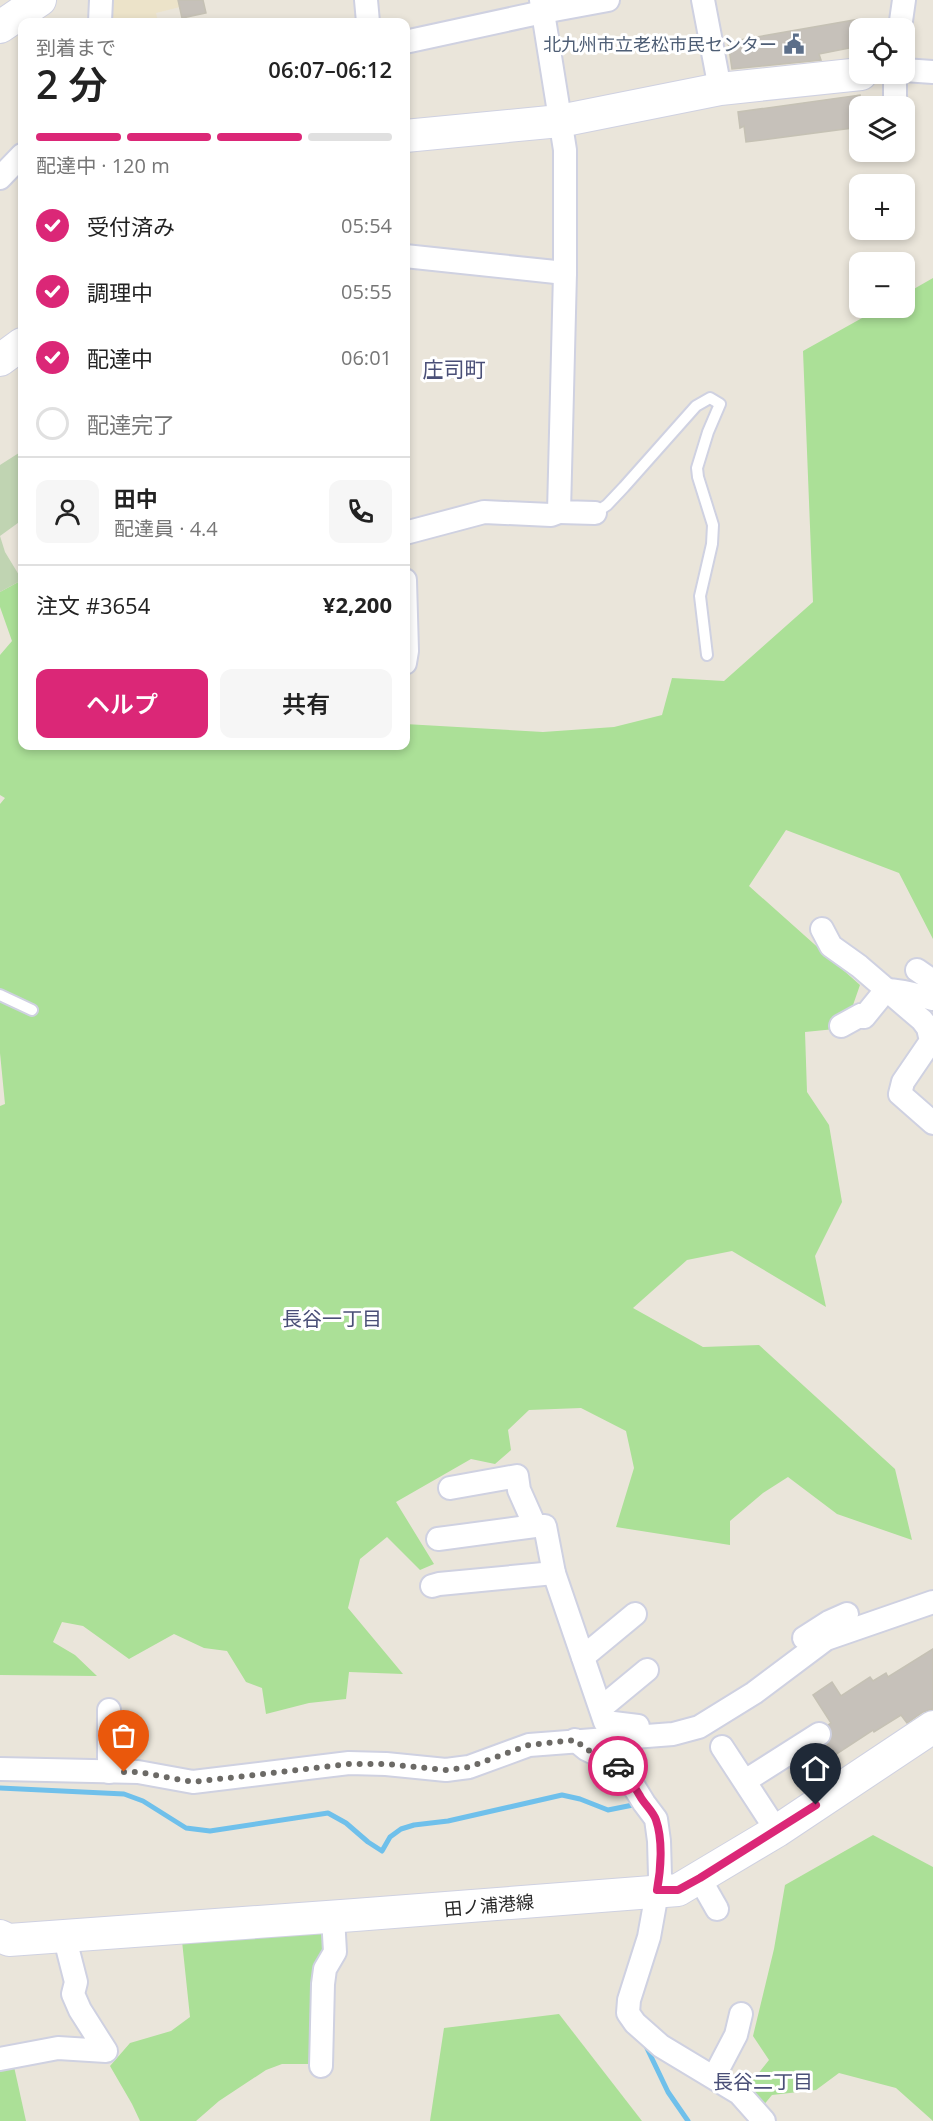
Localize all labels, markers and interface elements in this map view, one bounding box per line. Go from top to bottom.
map controls [849,18,915,318]
button: locate [849,18,915,84]
place label: 北九州市立老松市民センター [543,32,777,56]
public building icon: 北九州市立老松市民センター [782,32,806,56]
text: 到着まで [36,34,116,61]
text: 06:07–06:12 [268,54,392,84]
text: 2 分 [36,57,107,110]
button: layers [849,96,915,162]
text: 配達中 · 120 m [36,152,170,179]
button: + [849,174,915,240]
icon: check [36,209,69,242]
text: 受付済み [87,211,175,241]
text: 05:54 [341,212,392,239]
button: − [849,252,915,318]
icon: check [36,275,69,308]
text: 調理中 [87,277,153,307]
text: 05:55 [341,278,392,305]
icon: check [36,341,69,374]
text: 配達中 [87,343,153,373]
text: 06:01 [341,344,392,371]
district label: 庄司町 [423,355,486,383]
text: 配達完了 [87,409,175,439]
button: person [36,480,99,543]
button: phone [329,480,392,543]
text: 田中 [114,483,158,513]
text: 配達員 · 4.4 [114,515,218,542]
text: ¥2,200 [323,589,392,619]
text: 注文 #3654 [36,590,150,620]
button: ヘルプ [36,669,208,738]
button: 共有 [220,669,392,738]
district label: 長谷一丁目 [282,1305,382,1332]
pin [98,1710,149,1772]
icon: bag [107,1719,140,1752]
courier [588,1736,648,1796]
pin [790,1743,841,1805]
icon: car [602,1750,635,1783]
icon: home [799,1752,832,1785]
street label: 田ノ浦港線 [443,1889,535,1921]
district label: 長谷二丁目 [713,2068,813,2095]

